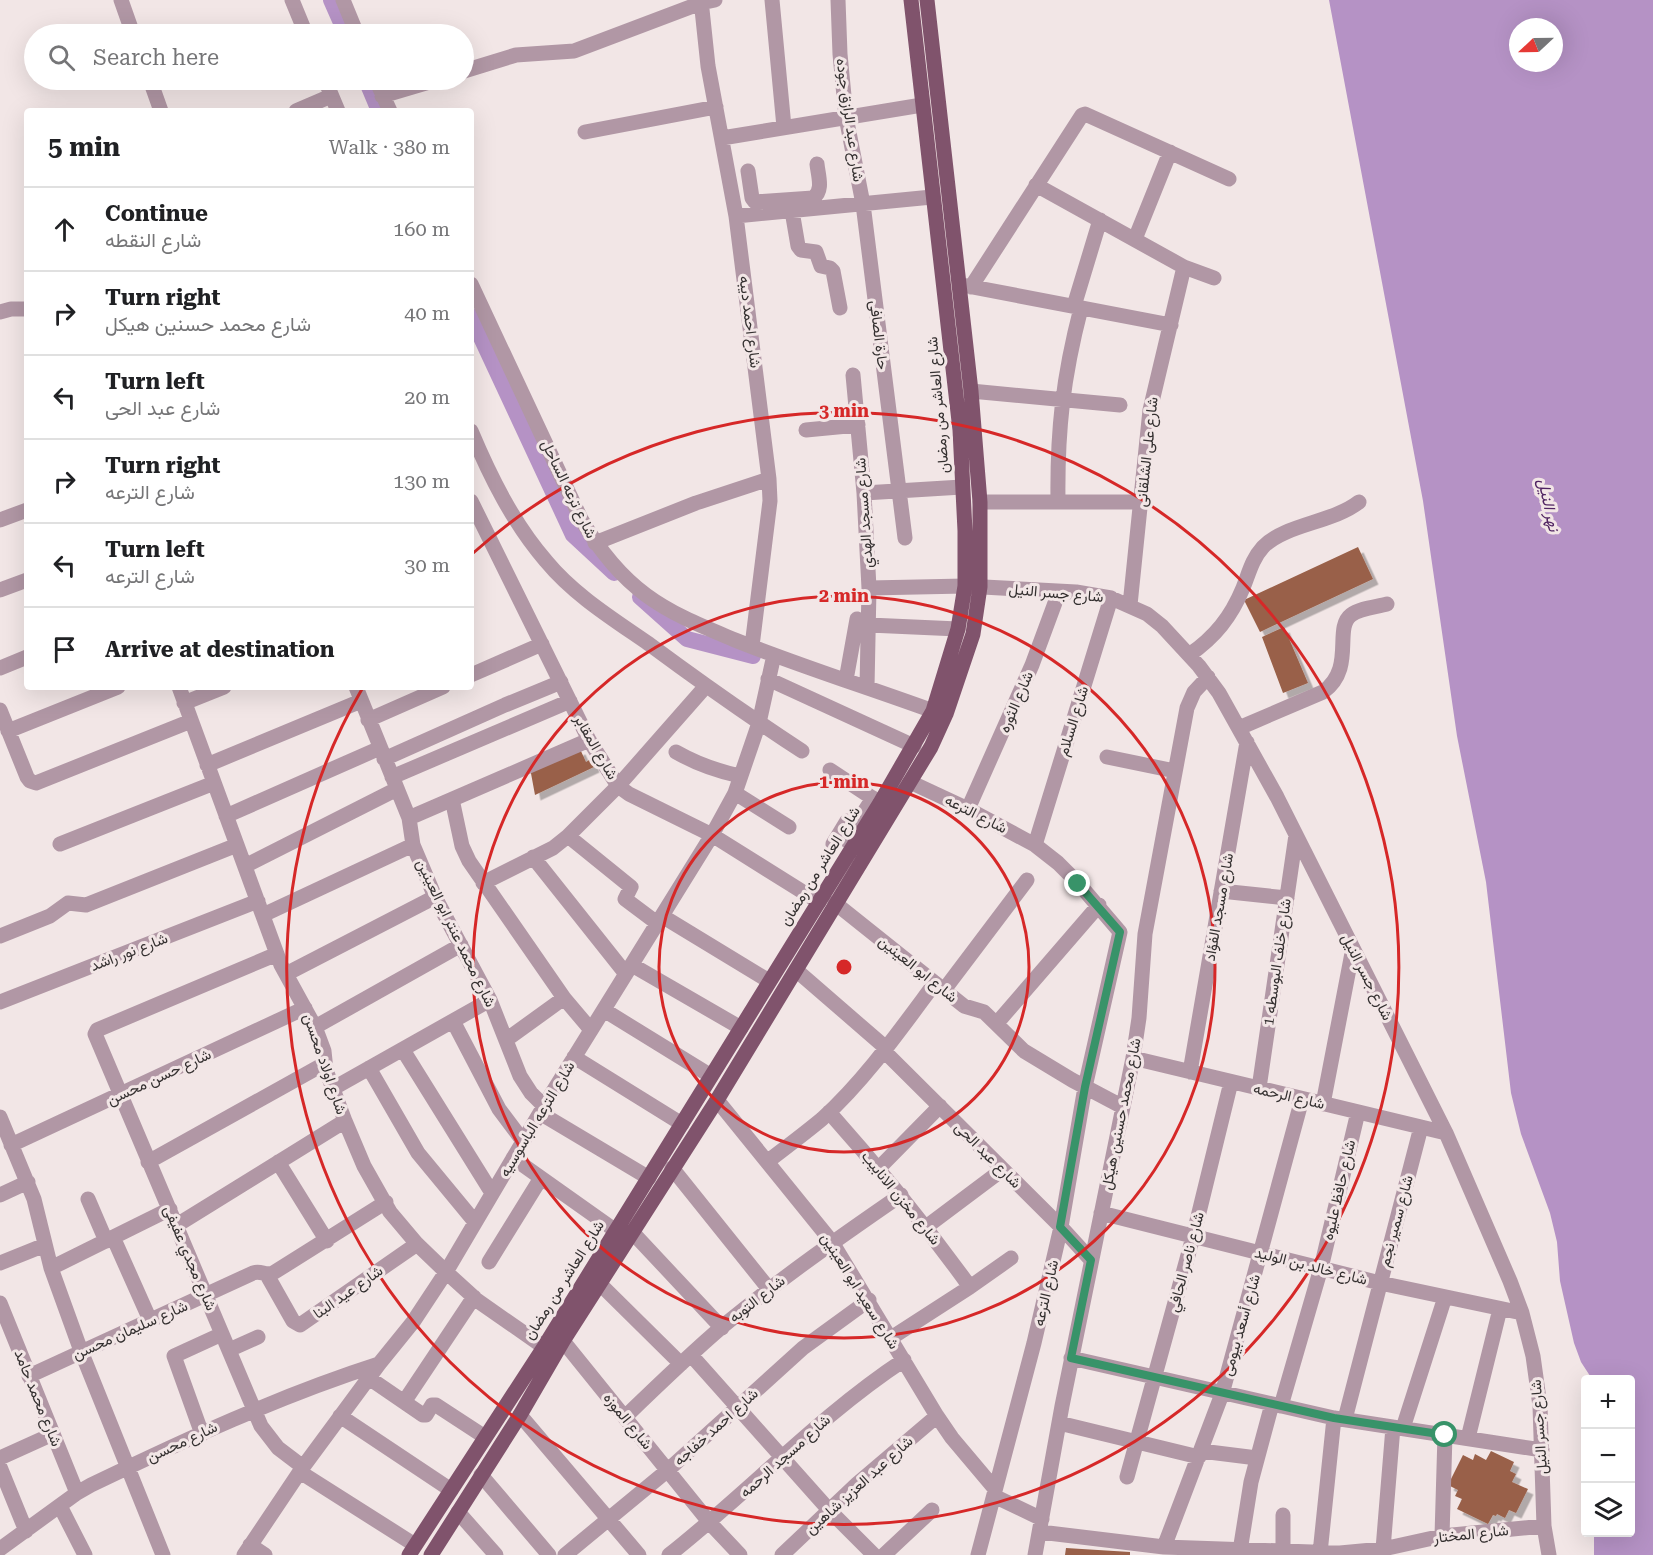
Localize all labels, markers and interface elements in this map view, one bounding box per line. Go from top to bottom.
north arrow [1509,18,1563,72]
search box [24,24,474,90]
icon: search [45,41,78,74]
text: Search here [93,45,219,70]
street label: شارع عبد الرازق جوده [830,57,868,183]
text: 5 min [48,132,120,162]
text: Walk · 380 m [329,135,450,159]
text: Continue [105,201,208,226]
icon: ahead [48,213,81,246]
text: 160 m [393,217,450,241]
text: شارع النقطه [105,228,201,252]
street label: شارع احمد ديبه [733,275,765,370]
text: Turn right [105,285,220,310]
icon: right [48,297,81,330]
street label: حارة الصافى [865,299,892,371]
text: 40 m [404,301,450,325]
text: شارع محمد حسنين هيكل [105,312,311,336]
street label: شارع العاشر من رمضان [923,336,955,474]
text: Turn left [105,369,205,394]
icon: left [48,381,81,414]
text: 20 m [404,385,450,409]
text: شارع عبد الحى [105,396,220,420]
street label: شارع على الشلقانى [1132,396,1164,508]
text: 3 min [819,400,869,421]
street label: شارع ترعه الساحل [536,437,601,542]
text: Turn right [105,453,220,478]
street label: شارع مسجد الهدي [851,457,881,569]
icon: right [48,465,81,498]
text: 130 m [393,469,450,493]
water label: نهر النيل [1533,477,1564,535]
text: شارع الترعه [105,480,195,504]
text: Turn left [105,537,205,562]
icon: left [48,549,81,582]
text: 30 m [404,553,450,577]
text: شارع الترعه [105,564,195,588]
street label: شارع جسر النيل [1008,580,1104,608]
text: 2 min [819,585,869,606]
icon: arrive [48,633,81,666]
text: Arrive at destination [105,637,334,662]
street label: شارع الثوره [995,669,1039,736]
street label: شارع السلام [1054,684,1094,759]
street label: شارع المقابر [568,710,622,784]
text: 1 min [819,771,869,792]
street label: شارع الترعه [941,791,1010,839]
street label: شارع العاشر من رمضان [776,803,866,930]
street label: شارع مسجد الفؤاد [1201,851,1239,963]
street label: شارع محمد عنتر ابو العينين [411,856,500,1011]
route end [1064,870,1090,896]
street label: شارع خلف البوسطه 1 [1259,897,1297,1027]
street label: شارع نور راشد [88,929,171,977]
street label: شارع جسر النيل [1336,931,1397,1025]
street label: شارع ابو العينين [874,932,961,1008]
centre of rings [834,957,854,977]
street label: شارع اولاد محسن [297,1011,351,1118]
street label: شارع محمد حسنين هيكل [1097,1036,1147,1192]
street label: شارع حسن محسن [104,1045,215,1111]
street label: شارع الترعه الباسوسيه [495,1058,580,1181]
street label: شارع الرحمه [1251,1079,1327,1115]
street label: شارع عبد الحى [950,1118,1025,1193]
street label: شارع حافظ عليوه [1319,1138,1361,1242]
street label: شارع مخزن الانابيب [856,1147,944,1250]
street label: شارع سمير نجم [1375,1173,1419,1269]
street label: شارع مجدي عفيفى [156,1203,220,1315]
street label: شارع ناصر الحافي [1164,1210,1212,1315]
street label: شارع العاشر من رمضان [520,1217,610,1344]
street label: شارع سعيد ابو العينين [815,1230,903,1354]
street label: شارع خالد بن الوليد [1252,1243,1369,1291]
street label: شارع الترعه [1030,1258,1064,1328]
street label: شارع عيد البنا [310,1261,388,1324]
street label: شارع التوبه [725,1271,790,1328]
street label: شارع أسعد بيومى [1218,1272,1266,1379]
street label: شارع سليمان محسن [70,1296,191,1365]
street label: شارع محمد حامد [9,1347,66,1450]
map controls [1581,1375,1635,1537]
button: + [1581,1375,1635,1429]
street label: شارع جسر النيل [1527,1379,1553,1475]
street label: شارع احمد خفاجه [670,1384,763,1471]
street label: شارع الموزه [598,1389,656,1454]
street label: شارع مسجد الرحمه [736,1411,835,1503]
street label: شارع محسن [144,1418,221,1468]
route start [1431,1421,1457,1447]
button: − [1581,1429,1635,1483]
street label: شارع عبد العزيز شاهين [801,1432,918,1540]
button: layers [1581,1483,1635,1537]
street label: شارع المختار [1432,1521,1510,1549]

